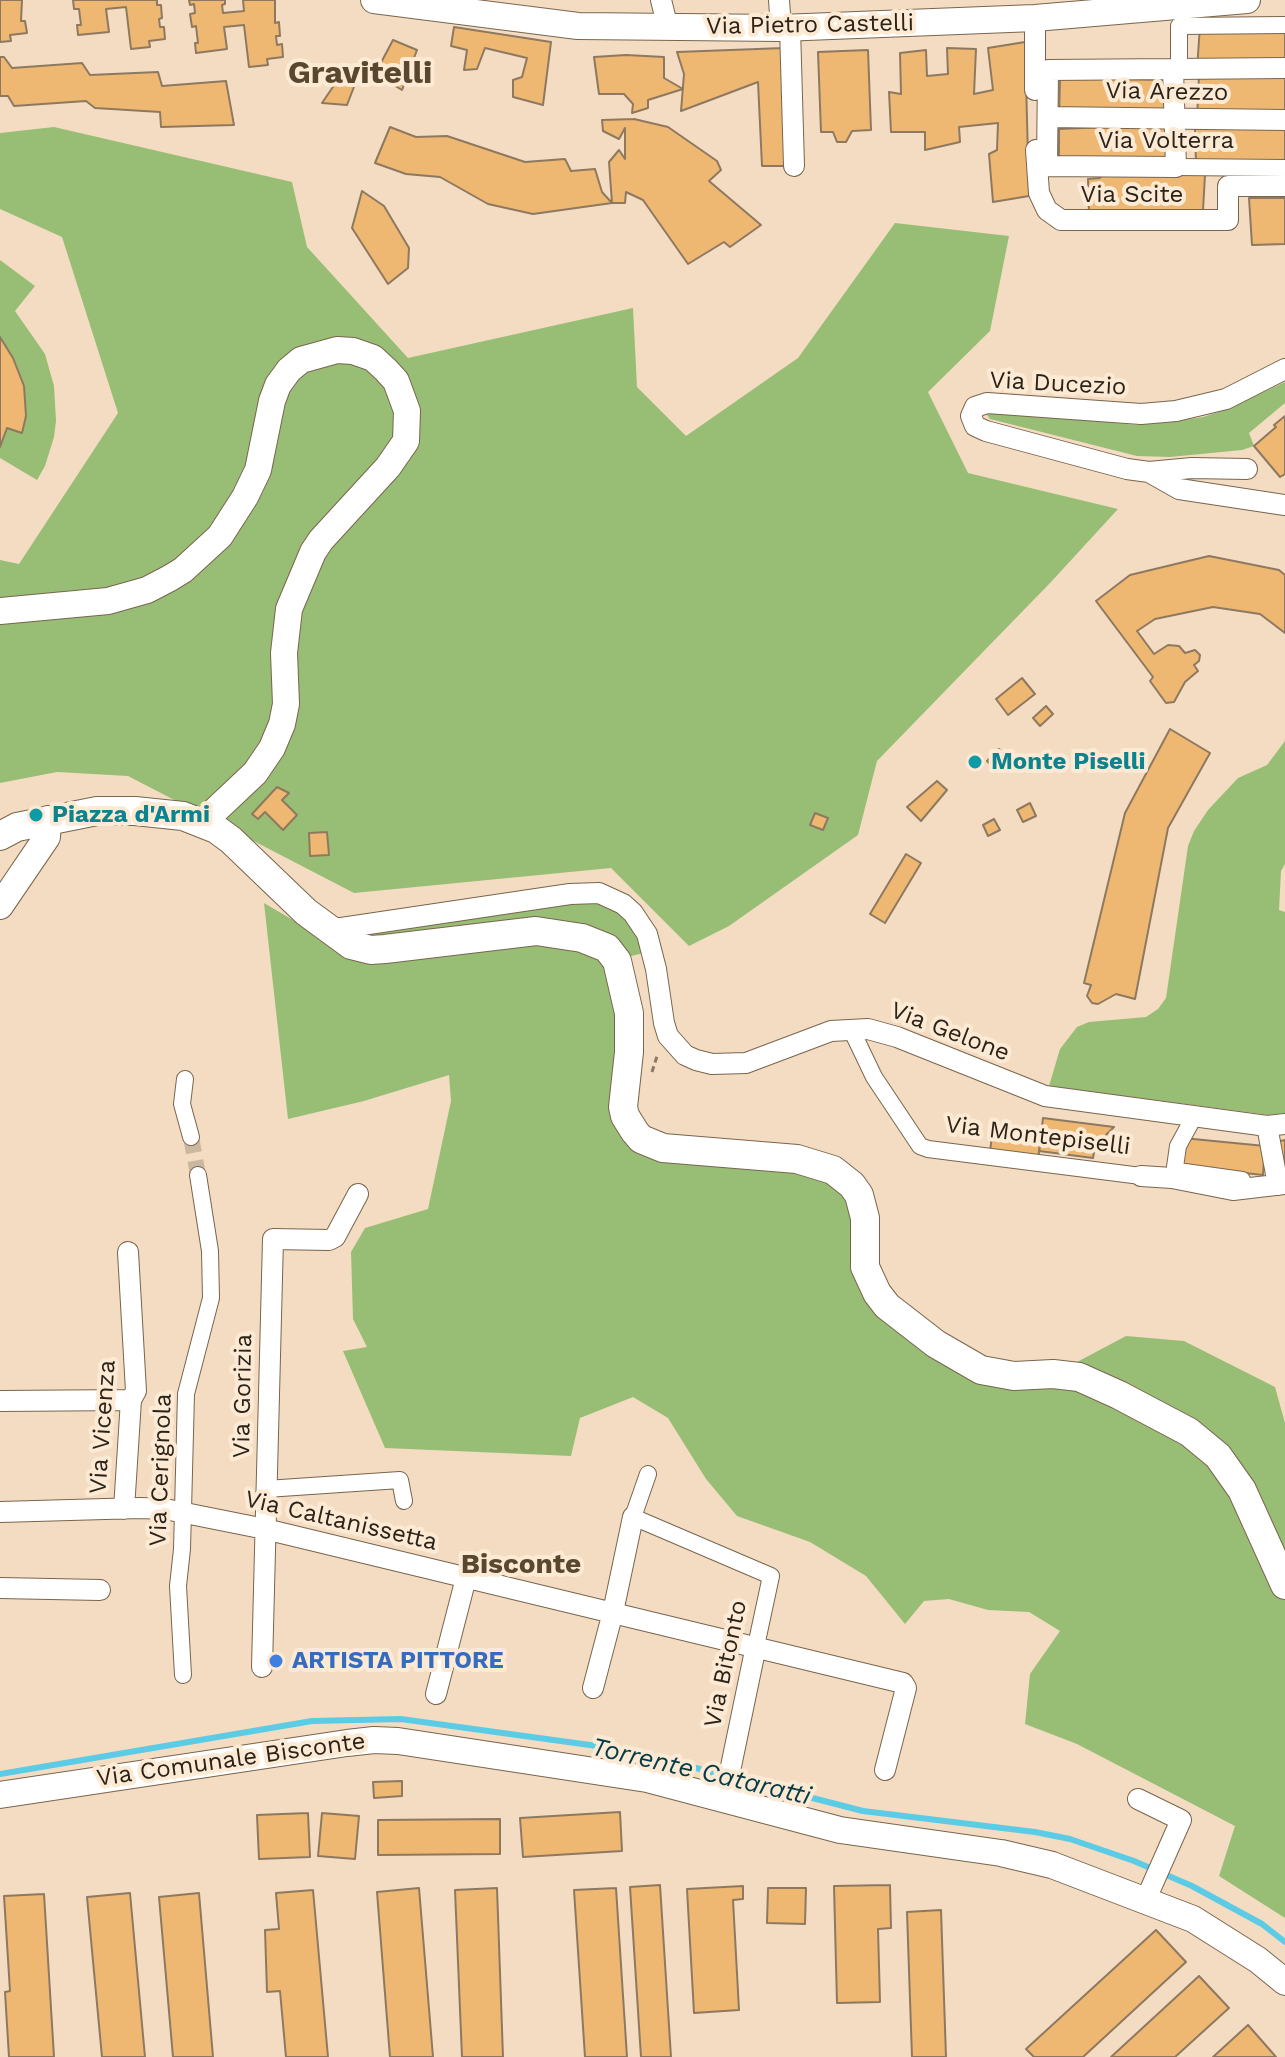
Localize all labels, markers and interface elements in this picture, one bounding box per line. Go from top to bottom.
street label: Via Pietro Castelli [706,9,914,41]
district label: Gravitelli [288,55,432,93]
street label: Via Arezzo [1105,77,1229,107]
street label: Via Volterra [1098,127,1234,155]
street label: Via Scite [1081,181,1183,209]
street label: Via Ducezio [989,366,1127,402]
place label: Monte Piselli [991,748,1146,776]
marker: Monte Piselli [966,753,984,771]
place label: Piazza d'Armi [52,801,210,829]
marker: Piazza d'Armi [27,806,45,824]
street label: Via Gelone [886,996,1014,1068]
street label: Via Montepiselli [944,1110,1132,1162]
street label: Via Gorizia [228,1334,258,1458]
street label: Via Vicenza [84,1359,122,1495]
street label: Via Cerignola [144,1393,178,1547]
street label: Via Caltanissetta [242,1485,440,1557]
district label: Bisconte [461,1548,581,1582]
street label: Via Bitonto [698,1598,754,1730]
place label: ARTISTA PITTORE [292,1647,504,1675]
marker: ARTISTA PITTORE [267,1652,285,1670]
street label: Via Comunale Bisconte [95,1727,367,1793]
water label: Torrente Cataratti [588,1732,814,1812]

